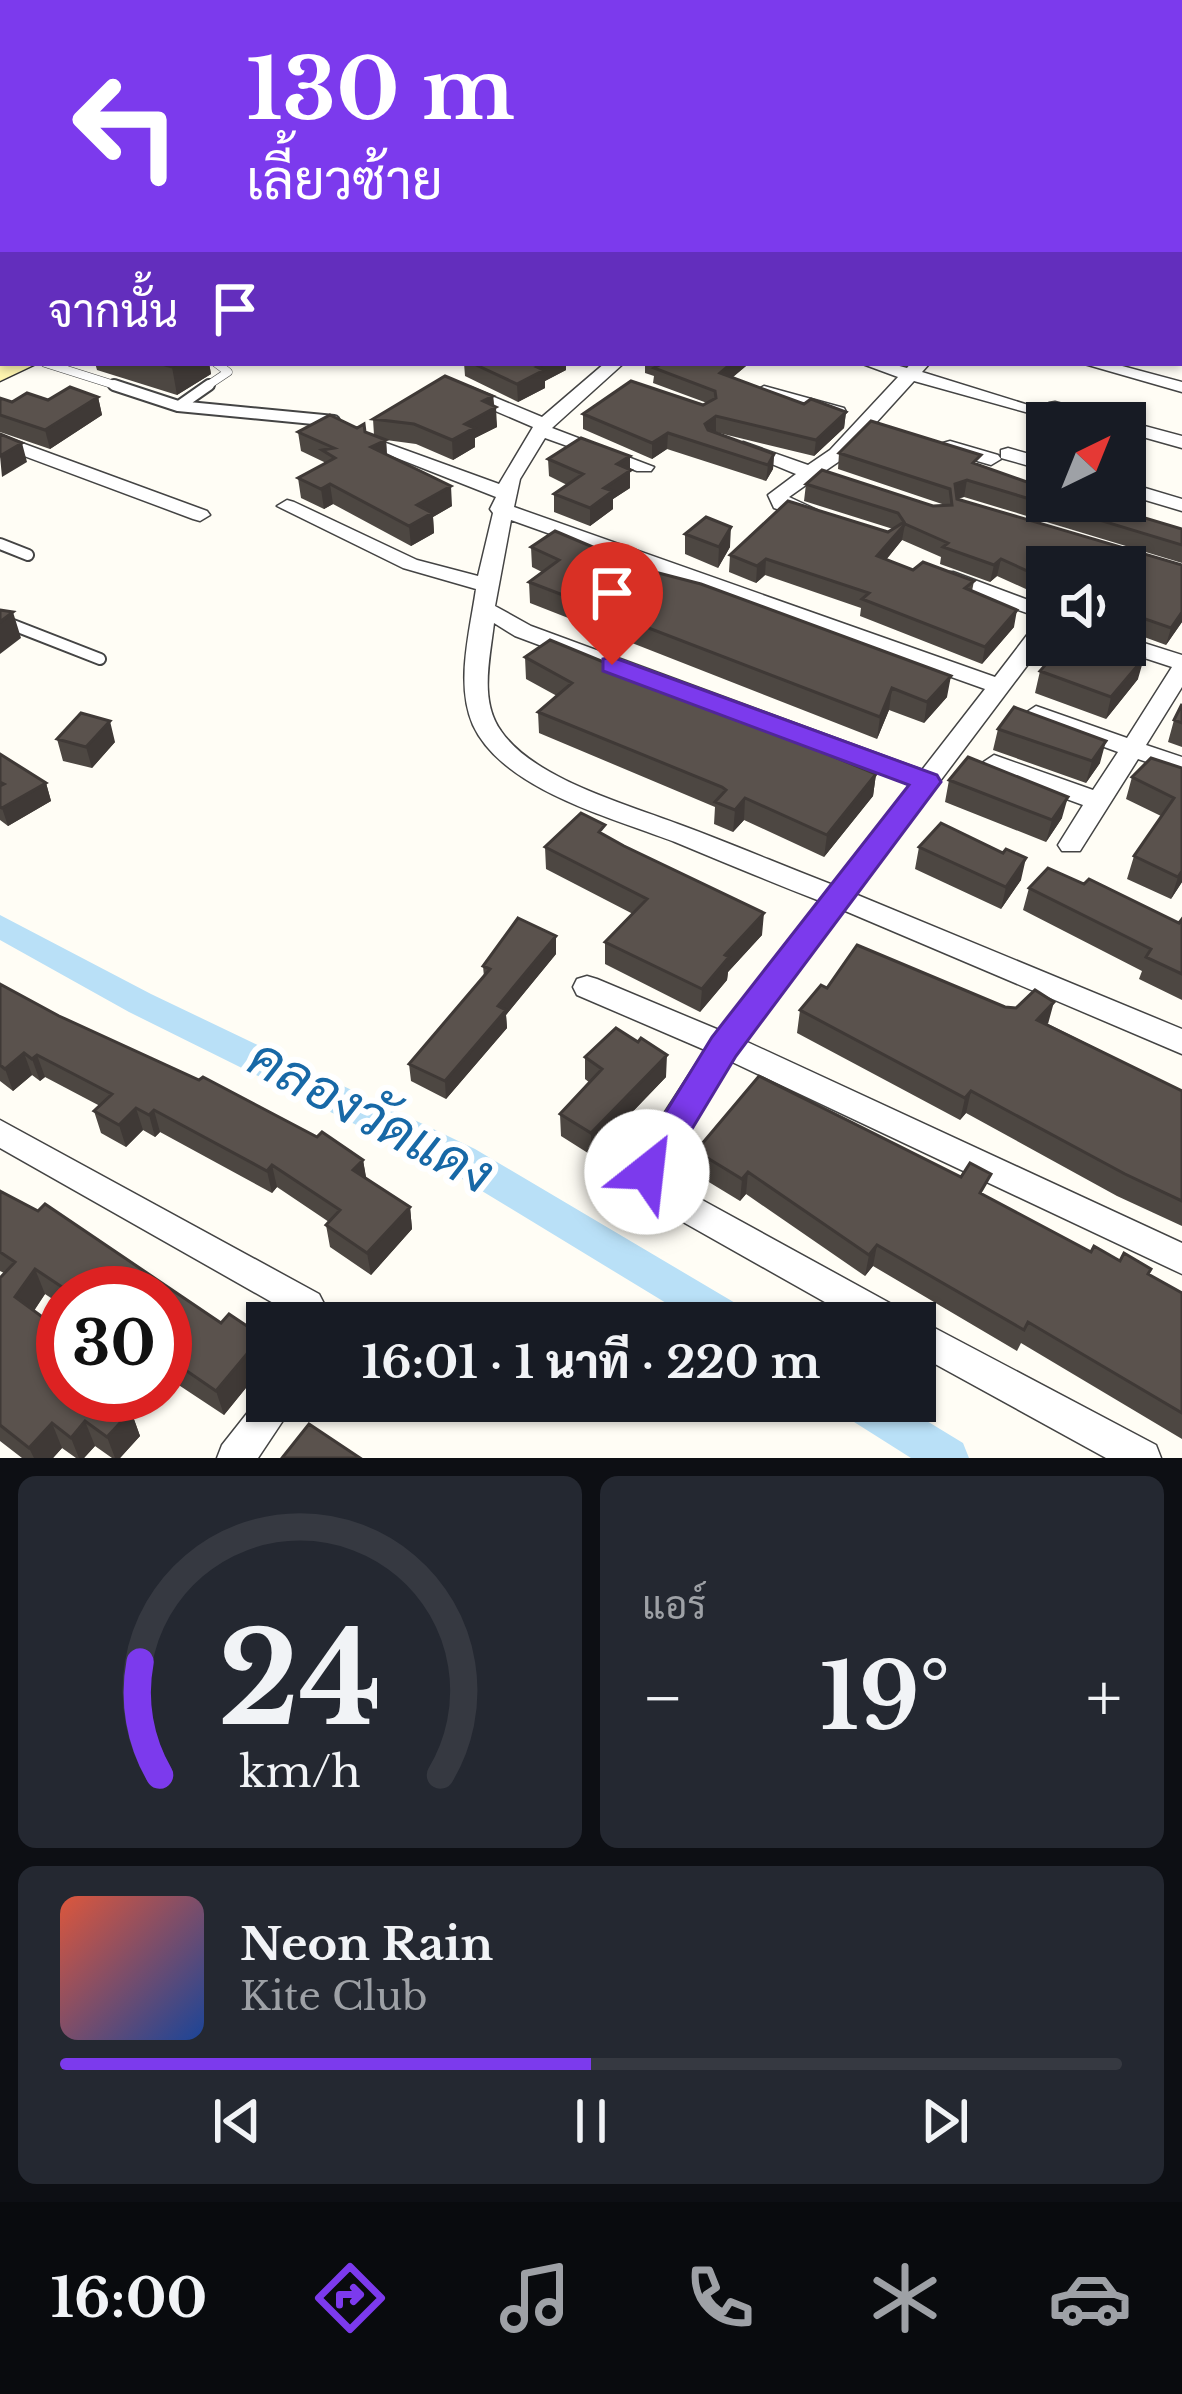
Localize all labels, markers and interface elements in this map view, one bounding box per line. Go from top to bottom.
text: 130 m [246,38,515,142]
icon: left [48,48,204,204]
text: เลี้ยวซ้าย [246,147,443,214]
icon: arrive [202,276,268,342]
text: จากนั้น [48,283,178,339]
north arrow [1026,402,1146,522]
map controls [1026,402,1146,666]
pin [561,542,663,665]
button: sound [1026,546,1146,666]
icon: arrive [579,560,645,626]
water label: คลองวัดแดง [237,1024,505,1208]
position arrow [584,1109,710,1235]
speed limit sign: 30 [36,1266,192,1422]
text: 16:01 · 1 นาที · 220 m [362,1334,820,1390]
text: แอร์ [642,1581,706,1630]
text: 24 [218,1603,382,1758]
text: 19° [820,1642,950,1753]
text: − [642,1657,684,1739]
text: + [1086,1657,1122,1739]
text: km/h [239,1745,361,1799]
text: Neon Rain [240,1916,493,1972]
text: Kite Club [240,1972,428,2021]
icon: previous [204,2088,270,2154]
icon: pause [558,2088,624,2154]
icon: next [912,2088,978,2154]
icon: directions [308,2256,392,2340]
icon: music [493,2256,577,2340]
icon: phone [678,2256,762,2340]
icon: climate [863,2256,947,2340]
icon: car [1048,2256,1132,2340]
text: 16:00 [50,2265,207,2332]

